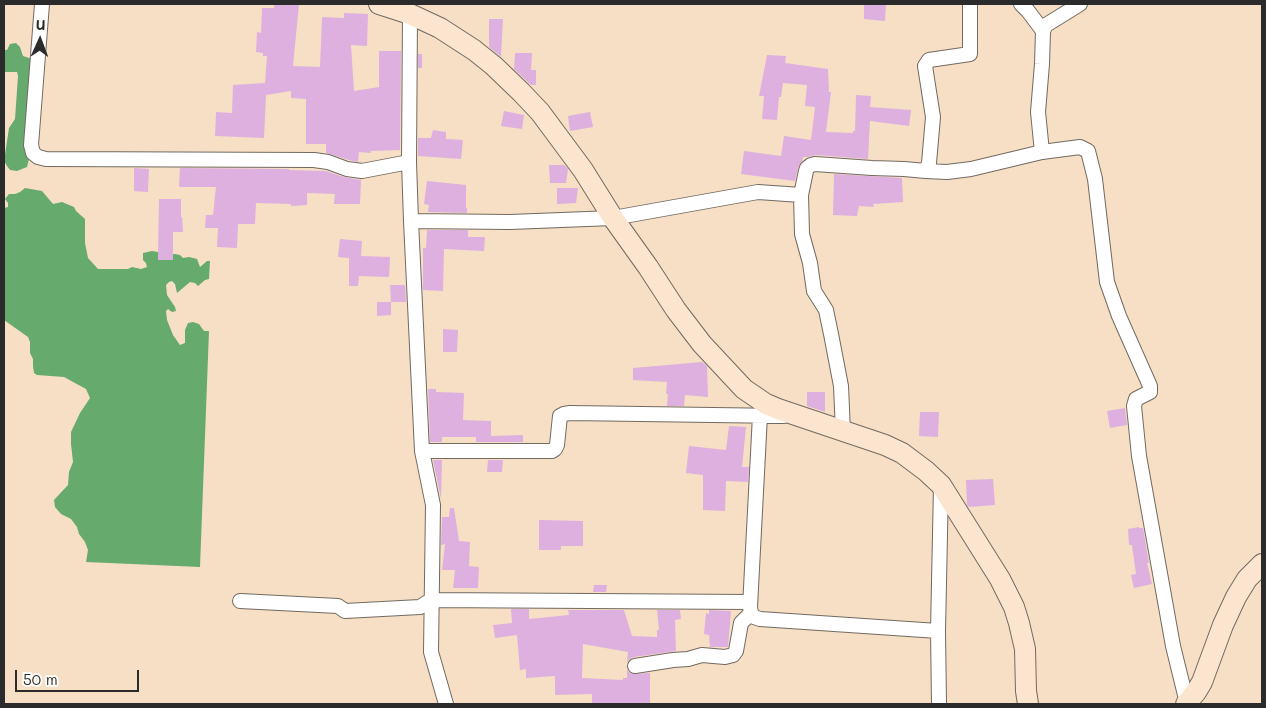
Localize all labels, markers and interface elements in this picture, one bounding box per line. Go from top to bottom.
north arrow [15,15,65,65]
text: U [35,15,46,34]
scale bar [18,660,141,692]
text: 50 m [23,669,58,689]

